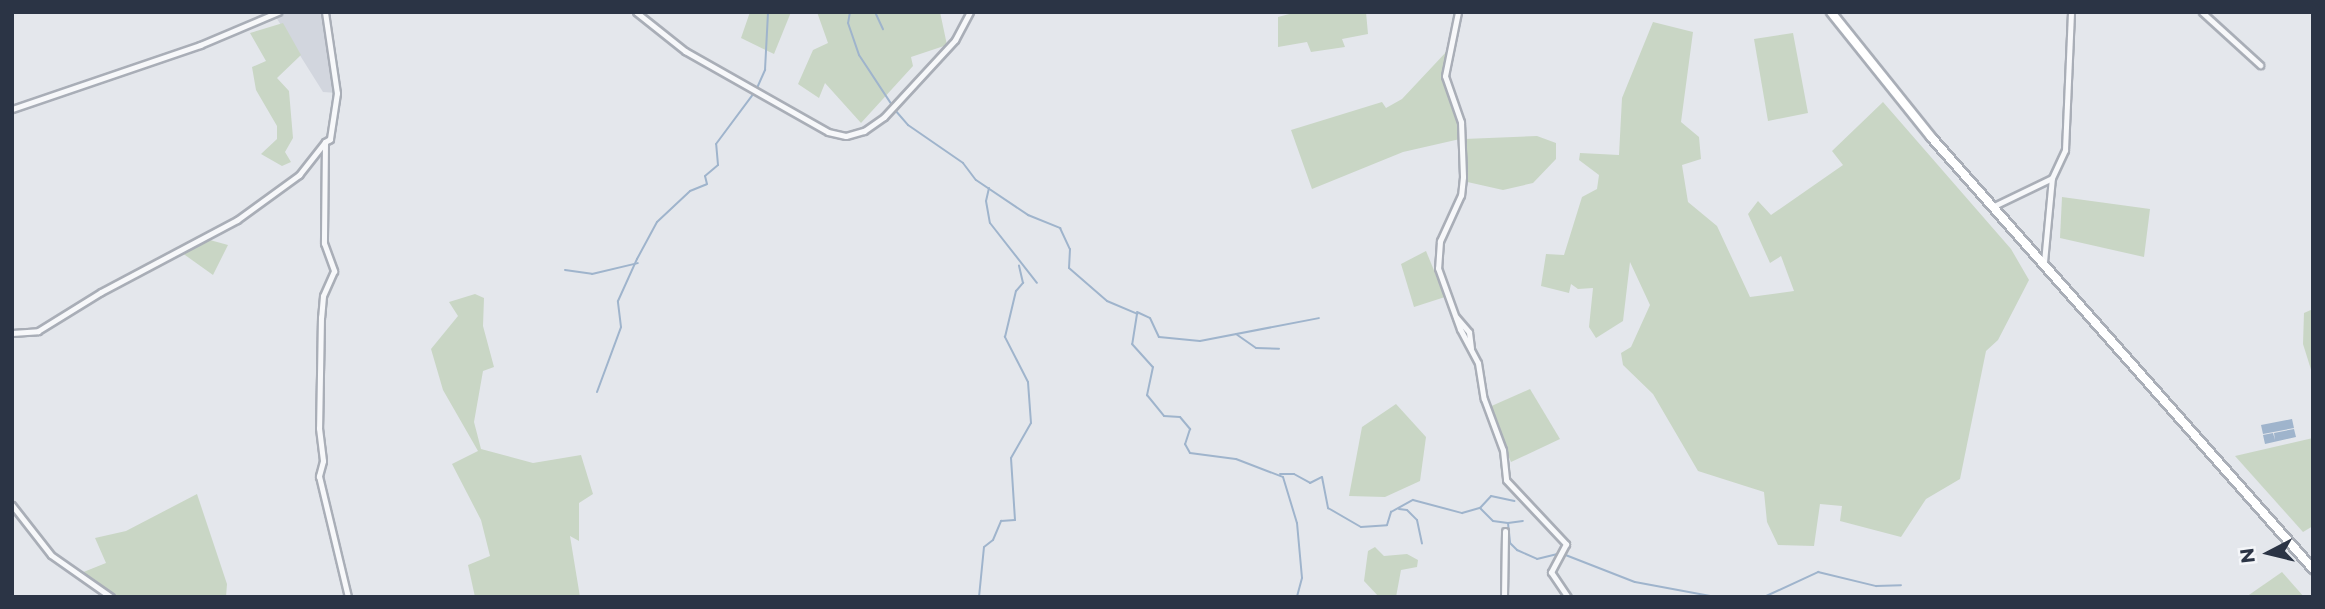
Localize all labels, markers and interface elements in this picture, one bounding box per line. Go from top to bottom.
north arrow [2234,518,2304,588]
text: N [2235,547,2260,565]

